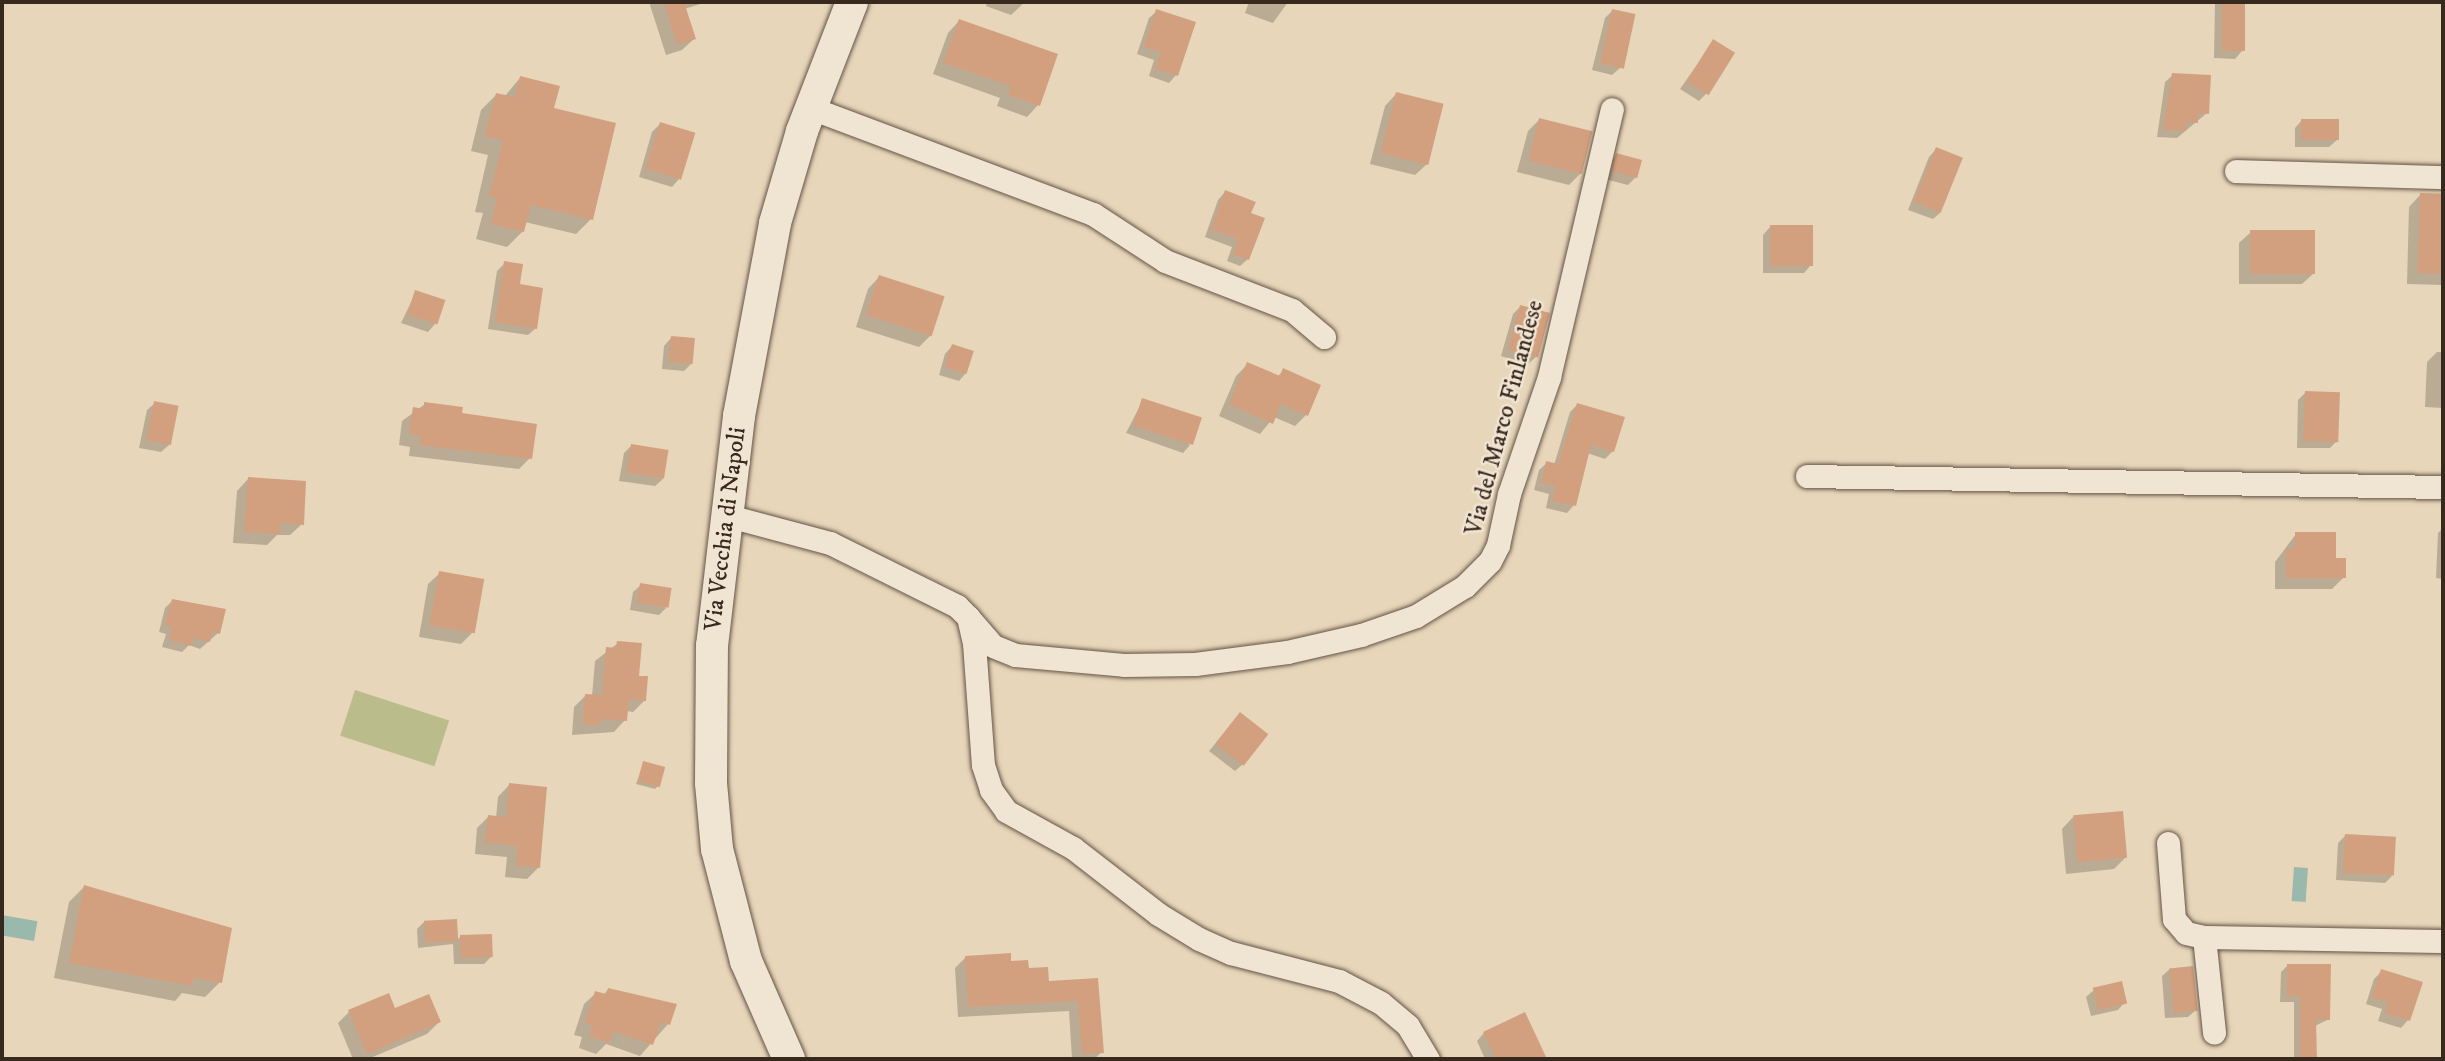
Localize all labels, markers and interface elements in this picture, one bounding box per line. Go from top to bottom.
street label: Via del Marco Finlandese [1460,297,1550,539]
street label: Via Vecchia di Napoli [699,426,753,632]

